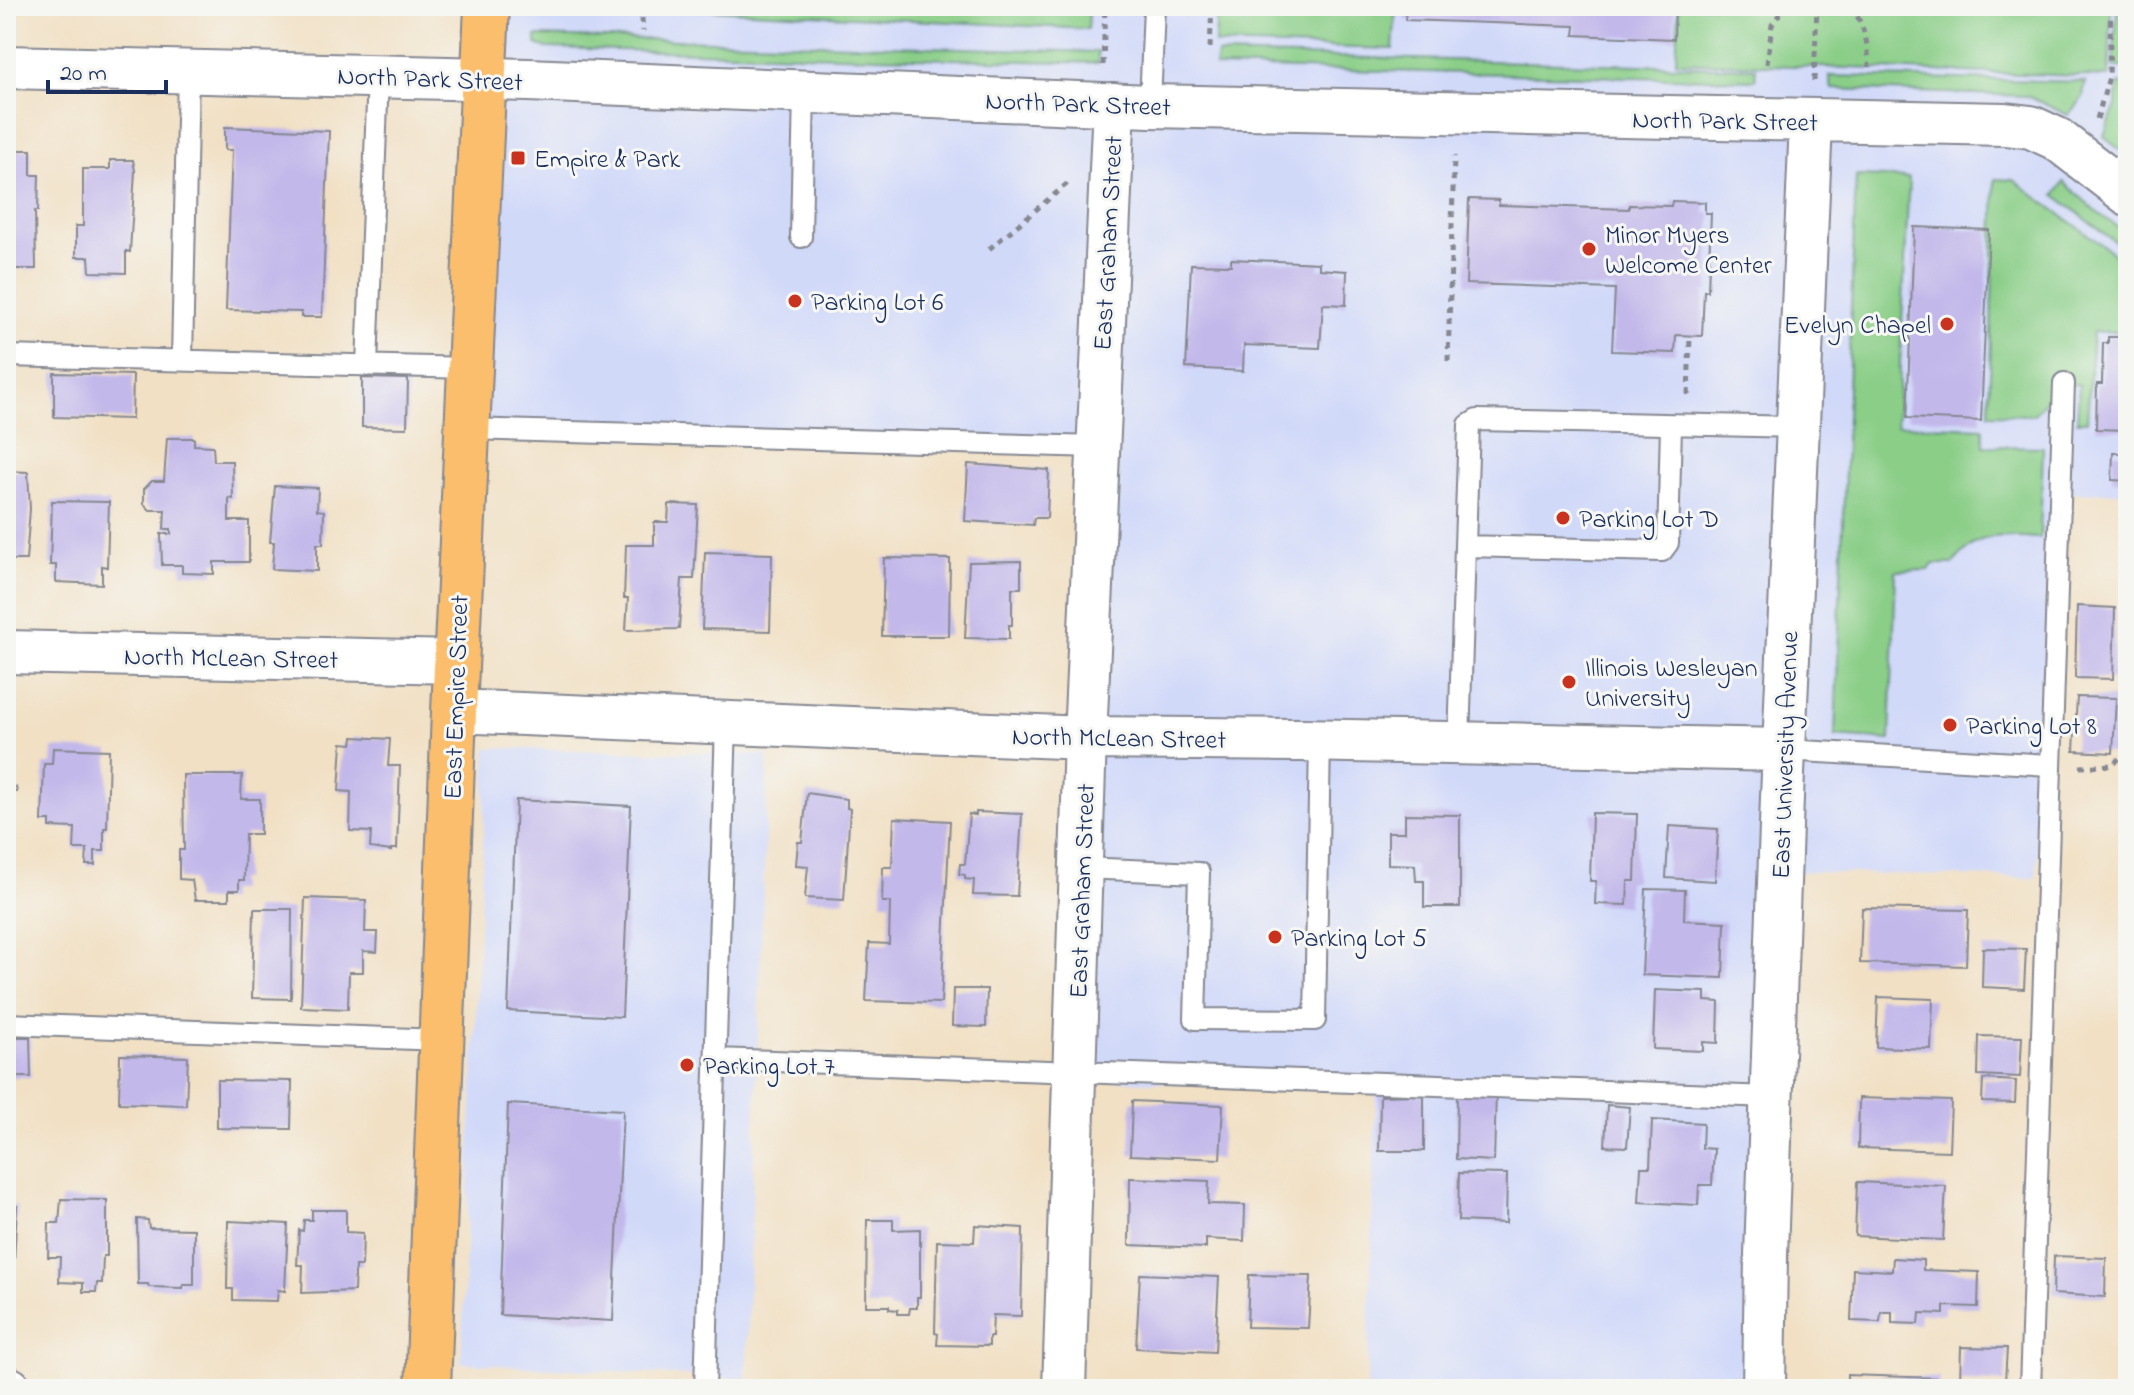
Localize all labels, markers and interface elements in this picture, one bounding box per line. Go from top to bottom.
scale bar [48,44,166,94]
text: 20 m [60,57,107,92]
street label: North Park Street [336,59,524,103]
street label: North Park Street [984,84,1172,128]
street label: North Park Street [1632,102,1818,144]
street label: East Graham Street [1085,134,1135,352]
place label: Empire & Park [534,142,681,180]
marker: Empire & Park [509,149,527,167]
place label: Minor Myers Welcome Center [1605,218,1773,286]
marker: Minor Myers Welcome Center [1580,240,1598,258]
place label: Parking Lot 6 [811,285,944,323]
marker: Parking Lot 6 [786,292,804,310]
place label: Evelyn Chapel [1784,308,1931,346]
marker: Evelyn Chapel [1938,315,1956,333]
place label: Parking Lot D [1579,502,1719,540]
marker: Parking Lot D [1554,509,1572,527]
street label: East Empire Street [435,594,481,800]
street label: East University Avenue [1764,630,1810,880]
street label: North McLean Street [124,639,339,681]
place label: Illinois Wesleyan University [1585,651,1758,719]
marker: Illinois Wesleyan University [1560,673,1578,691]
place label: Parking Lot 8 [1966,709,2097,747]
marker: Parking Lot 8 [1941,716,1959,734]
street label: North McLean Street [1012,719,1227,761]
street label: East Graham Street [1061,783,1107,999]
place label: Parking Lot 5 [1291,921,1427,959]
marker: Parking Lot 5 [1266,928,1284,946]
place label: Parking Lot 7 [703,1049,835,1087]
marker: Parking Lot 7 [678,1056,696,1074]

